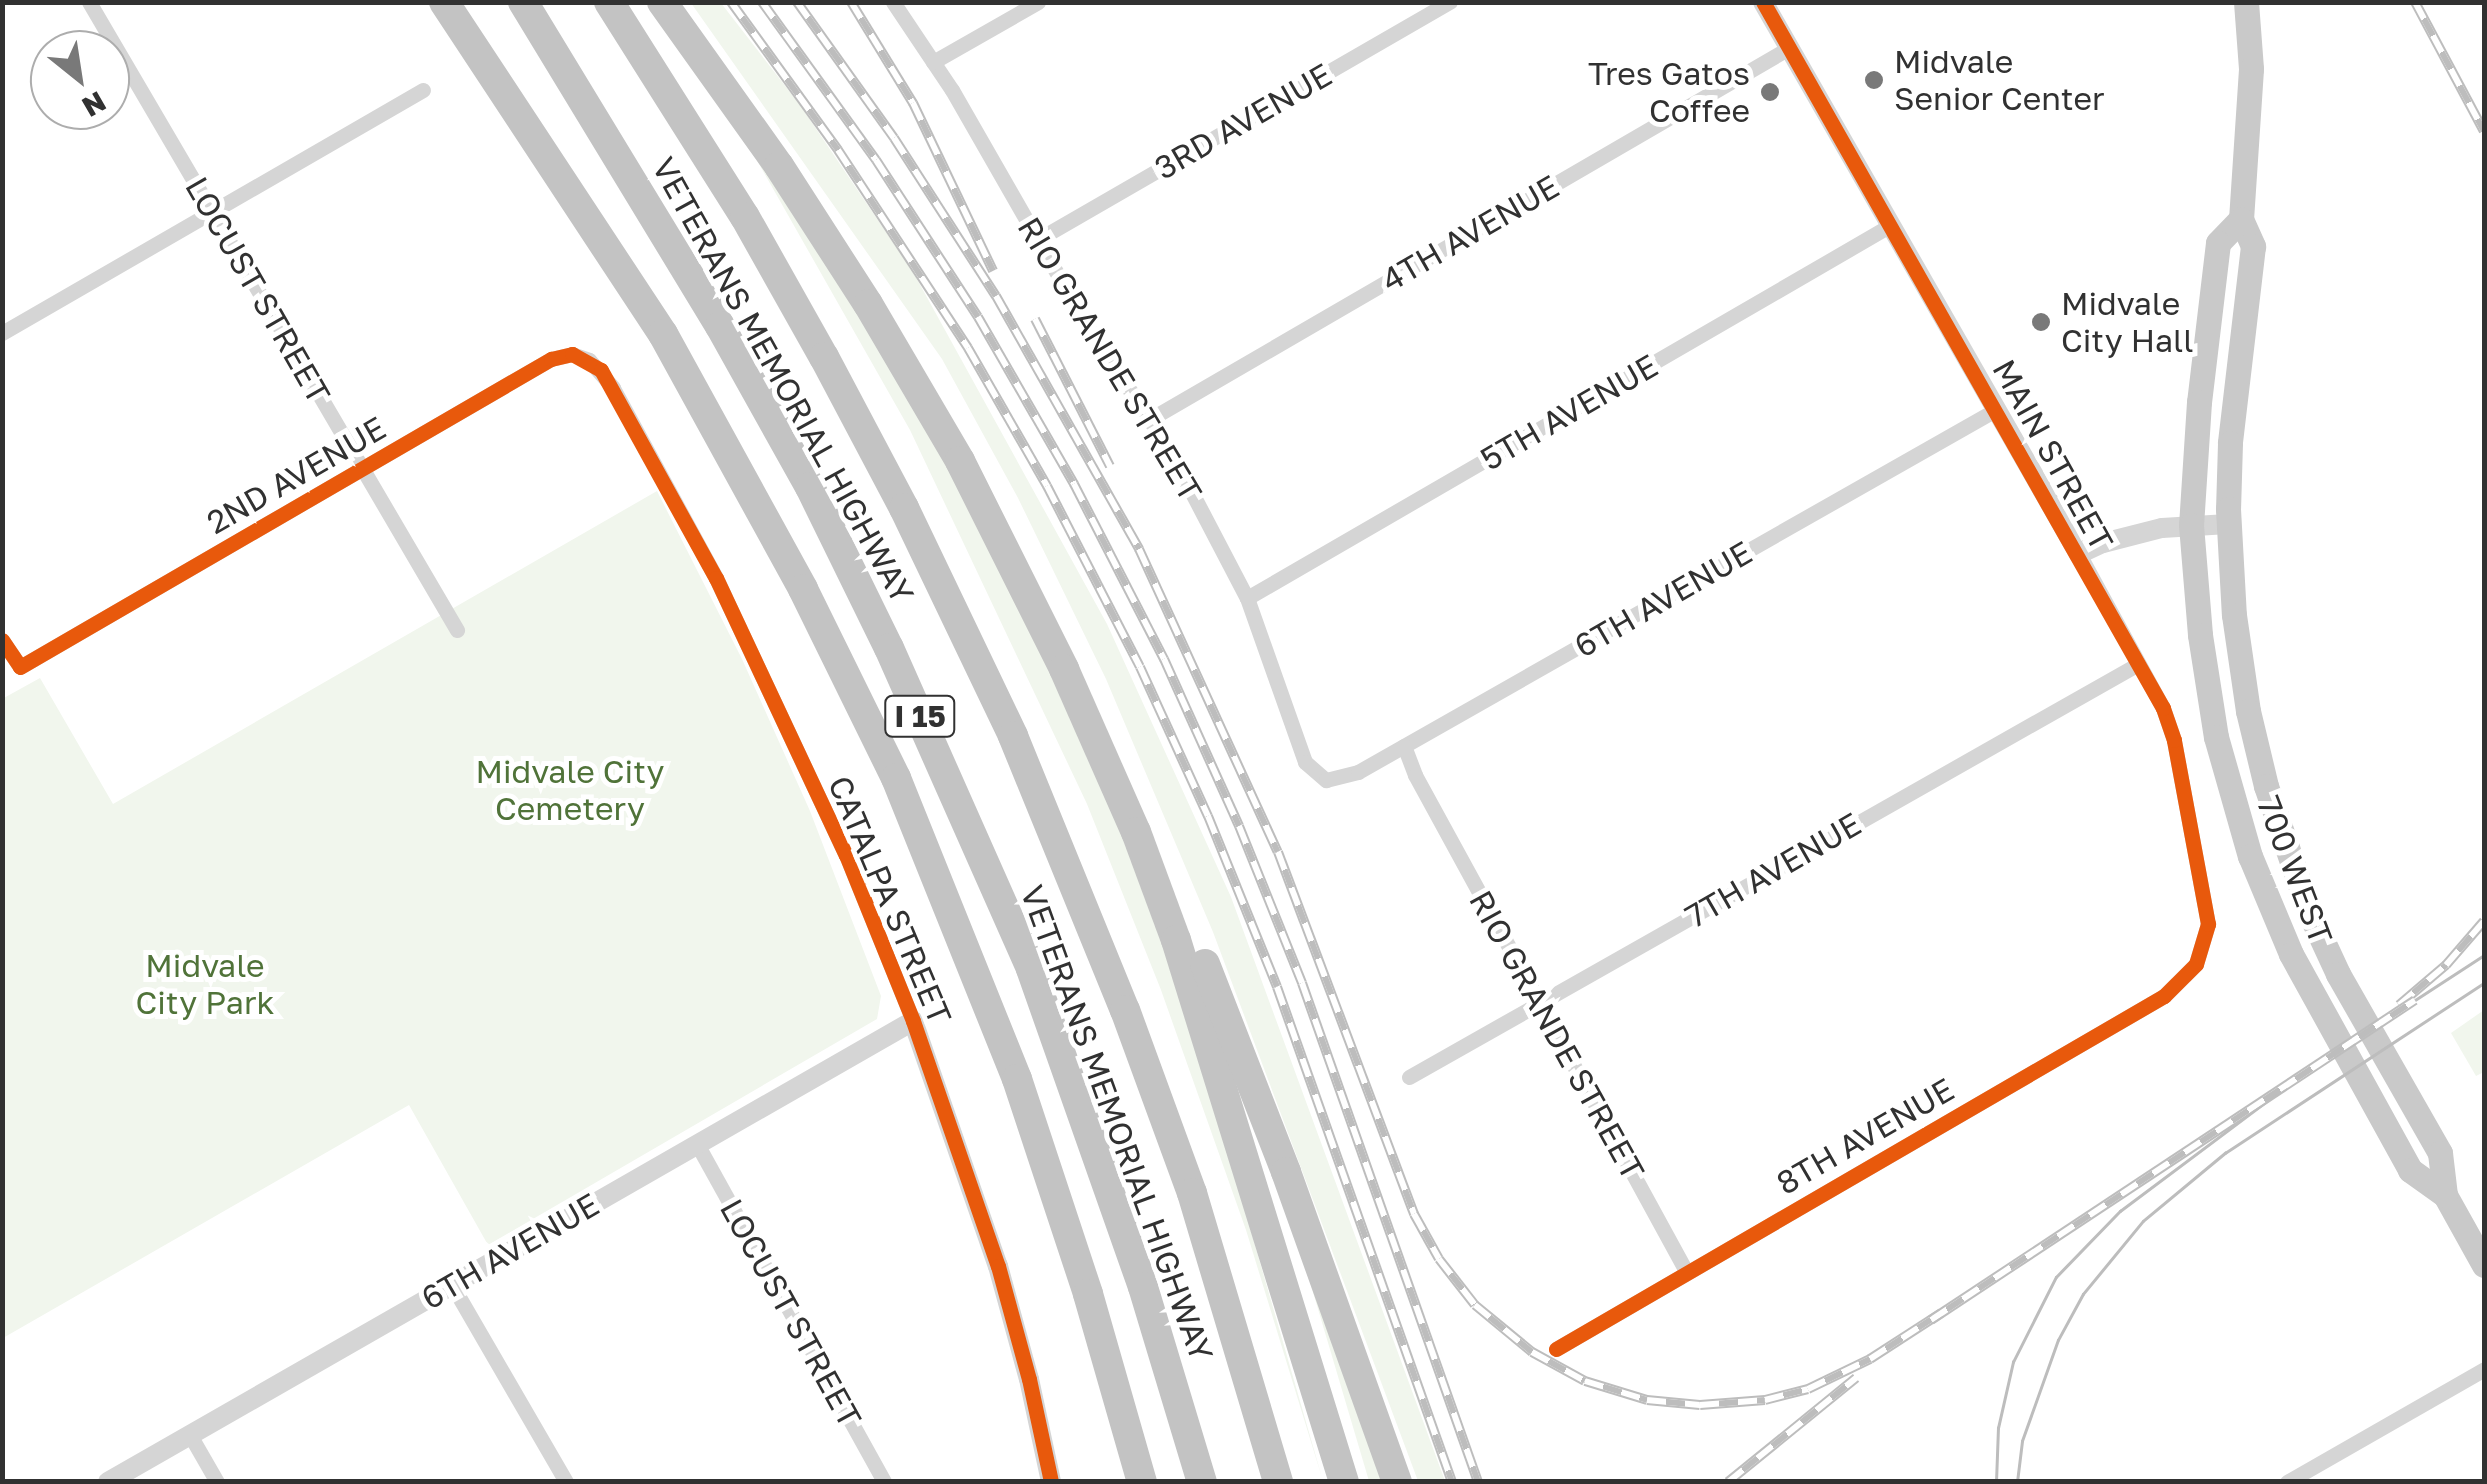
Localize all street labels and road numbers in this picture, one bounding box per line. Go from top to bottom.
street label: 3RD AVENUE [1148,55,1338,187]
street label: VETERANS MEMORIAL HIGHWAY [644,151,922,609]
street label: 4TH AVENUE [1374,167,1566,299]
street label: LOCUST STREET [178,170,338,410]
street label: RIO GRANDE STREET [1010,210,1210,508]
street label: 5TH AVENUE [1474,346,1664,478]
street label: MAIN STREET [1985,353,2121,557]
street label: 2ND AVENUE [200,408,392,542]
street label: 6TH AVENUE [1568,533,1758,665]
road number: I 15 [882,691,958,741]
street label: CATALPA STREET [820,770,960,1030]
street label: 700 WEST [2249,791,2341,949]
street label: 7TH AVENUE [1679,804,1867,936]
street label: VETERANS MEMORIAL HIGHWAY [1013,880,1221,1366]
street label: RIO GRANDE STREET [1462,884,1652,1186]
street label: 8TH AVENUE [1769,1070,1961,1202]
street label: 6TH AVENUE [415,1185,605,1317]
street label: LOCUST STREET [712,1192,870,1434]

